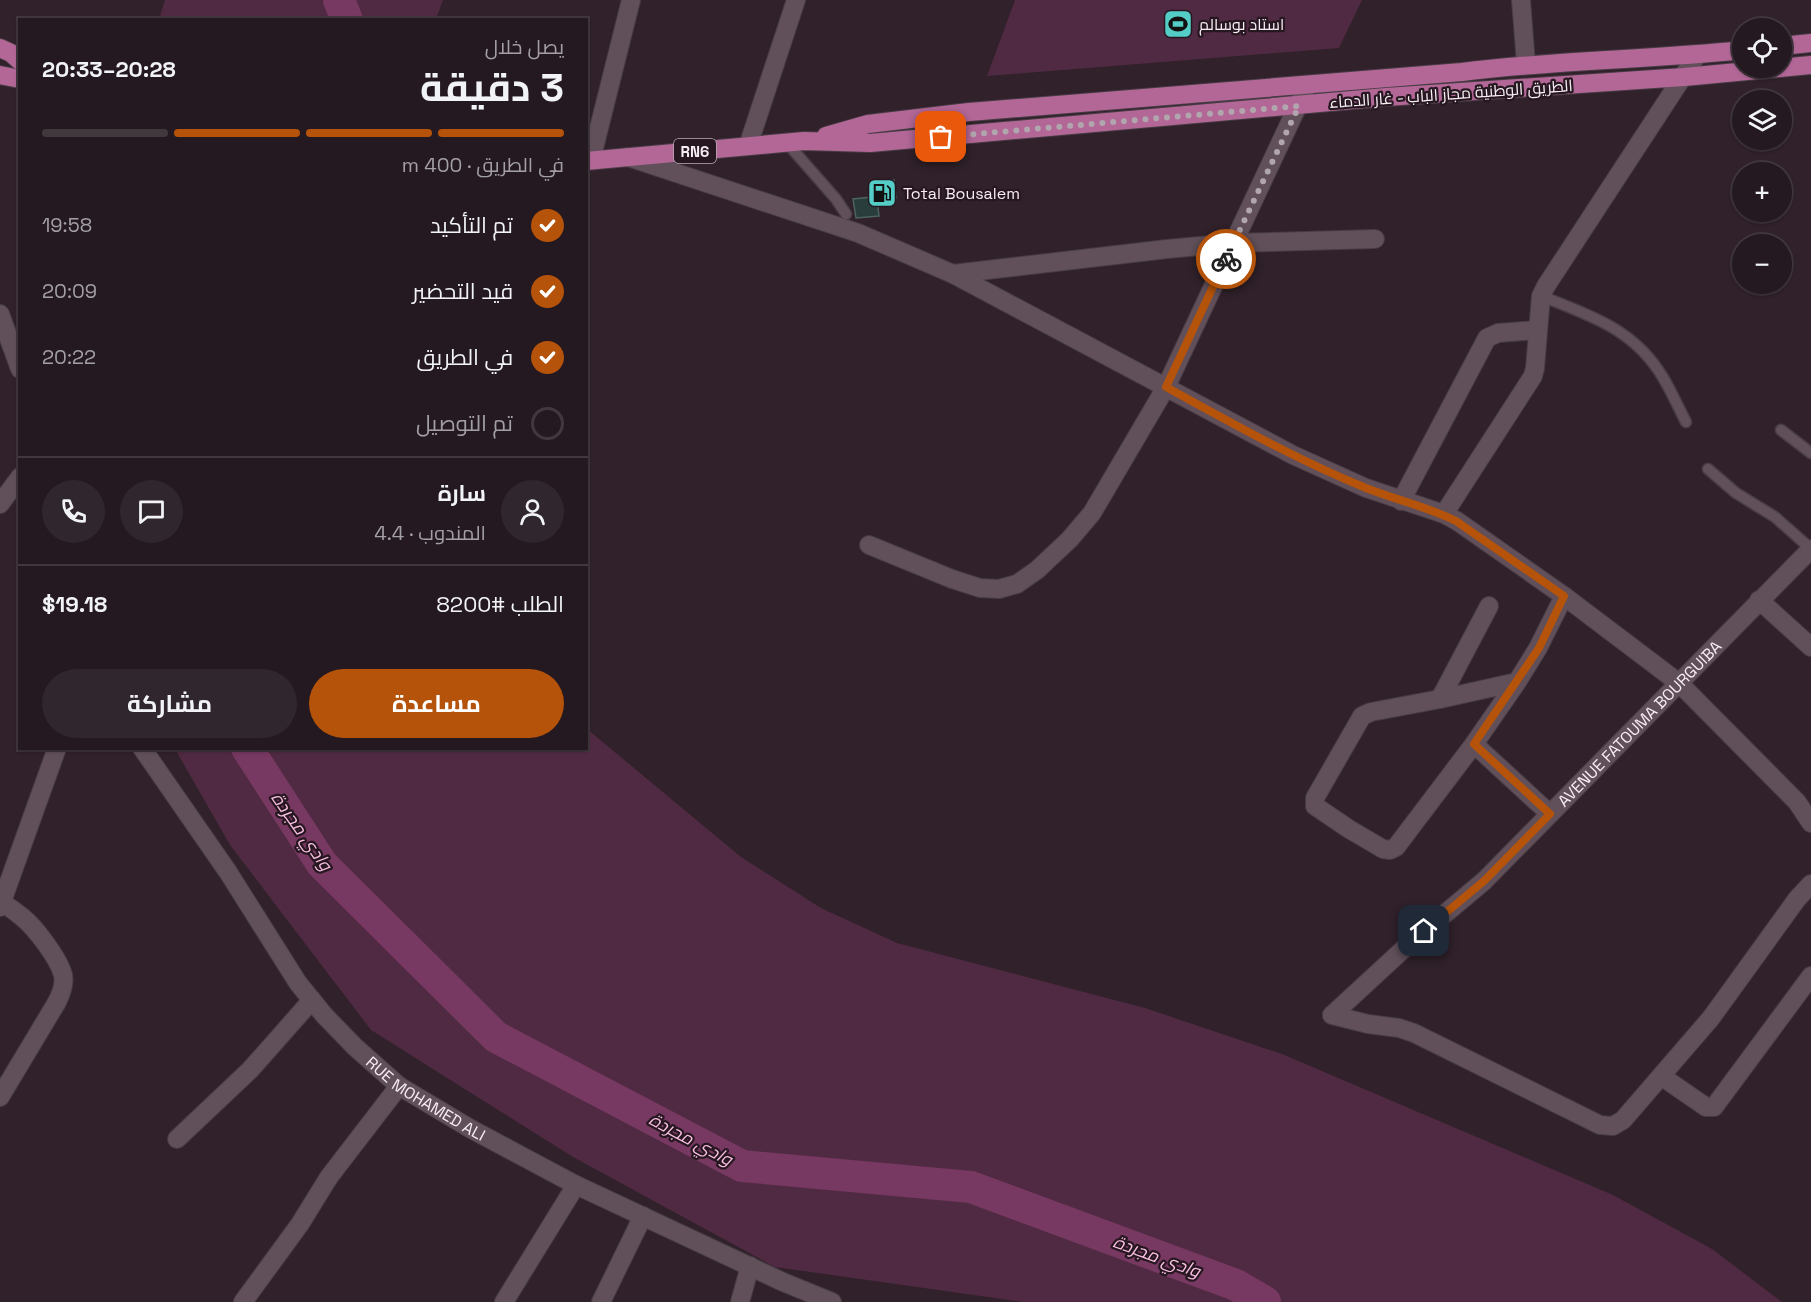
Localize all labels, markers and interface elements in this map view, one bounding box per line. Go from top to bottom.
sports icon: استاد بوسالم [1162,8,1194,40]
place label: استاد بوسالم [1199,14,1284,36]
map controls [1732,18,1792,294]
button: locate [1732,18,1792,78]
text: يصل خلال [485,34,564,60]
text: 20:28–20:33 [42,55,176,83]
text: 3 دقيقة [420,63,564,112]
street label: الطريق الوطنية مجاز الباب - غار الدماء [1329,75,1573,113]
button: layers [1732,90,1792,150]
pin [915,111,966,162]
icon: bag [924,120,957,153]
road number: RN6 [674,139,716,163]
text: في الطريق · 400 m [402,152,564,178]
button: + [1732,162,1792,222]
fuel station icon: Total Bousalem [866,177,898,209]
place label: Total Bousalem [903,183,1020,204]
icon: check [531,209,564,242]
text: تم التأكيد [430,211,513,239]
text: 19:58 [42,212,92,238]
courier [1196,229,1256,289]
button: − [1732,234,1792,294]
icon: bike [1210,243,1243,276]
icon: check [531,275,564,308]
text: قيد التحضير [412,277,513,305]
text: 20:09 [42,278,97,304]
icon: check [531,341,564,374]
text: في الطريق [417,343,513,371]
text: 20:22 [42,344,96,370]
text: تم التوصيل [416,409,513,437]
text: سارة [438,479,486,507]
button: phone [42,480,105,543]
button: chat [120,480,183,543]
button: person [501,480,564,543]
text: المندوب · 4.4 [374,520,486,546]
text: $19.18 [42,590,107,618]
text: الطلب #8200 [436,590,564,618]
street label: AVENUE FATOUMA BOURGUIBA [1553,636,1726,811]
button: مشاركة [42,669,297,738]
button: مساعدة [309,669,564,738]
water label: وادي مجردة [264,787,338,878]
pin [1398,905,1449,956]
icon: home [1407,914,1440,947]
street label: RUE MOHAMED ALI [362,1051,489,1145]
water label: وادي مجردة [644,1107,738,1174]
water label: وادي مجردة [1109,1230,1205,1286]

